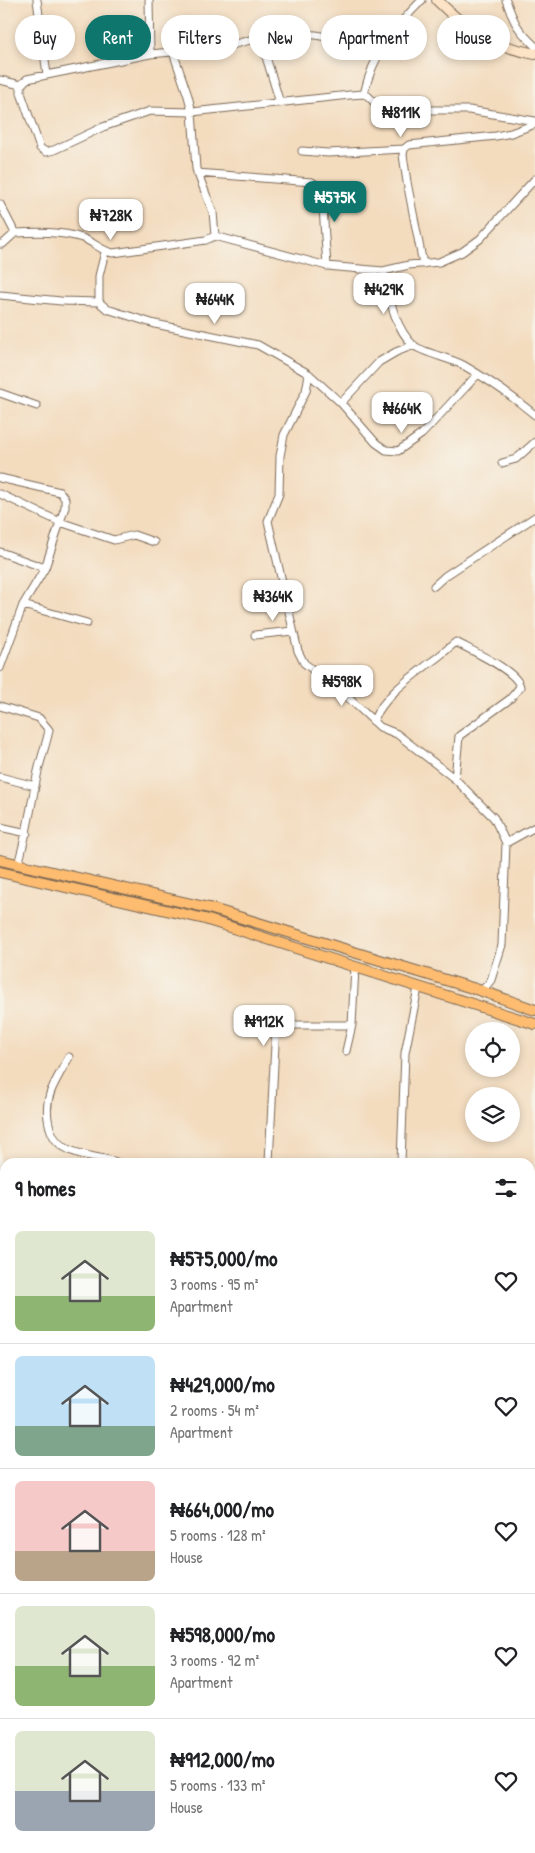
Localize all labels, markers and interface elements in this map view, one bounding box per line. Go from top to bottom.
chip: Buy [15,15,75,60]
chip: Rent [85,15,151,60]
chip: Filters [161,15,239,60]
chip: New [249,15,311,60]
chip: Apartment [321,15,427,60]
chip: House [437,15,510,60]
pin: ₦811K [366,96,436,138]
text: ₦811K [382,101,420,123]
pin: ₦575K [300,180,370,223]
text: ₦575K [314,186,356,208]
pin: ₦728K [76,198,146,241]
text: ₦728K [90,204,132,226]
pin: ₦429K [349,272,419,315]
text: ₦429K [364,278,404,300]
pin: ₦644K [180,282,250,325]
text: ₦644K [196,288,234,310]
pin: ₦664K [367,392,437,434]
text: ₦664K [383,397,421,419]
pin: ₦364K [238,580,308,622]
text: ₦364K [253,585,293,607]
pin: ₦598K [307,664,377,707]
text: ₦598K [322,670,362,692]
pin: ₦912K [229,1004,299,1047]
text: ₦912K [244,1010,284,1032]
map controls [465,1022,520,1142]
button: locate [465,1022,520,1077]
button: layers [465,1087,520,1142]
text: 9 homes [15,1174,76,1203]
icon: filters [492,1174,520,1202]
text: ₦575,000/mo [170,1244,277,1273]
icon: home [55,1251,115,1311]
icon: heart [492,1267,520,1295]
text: 3 rooms · 95 m² [170,1273,258,1295]
text: Apartment [170,1295,233,1317]
text: ₦429,000/mo [170,1370,275,1399]
icon: home [55,1376,115,1436]
icon: heart [492,1392,520,1420]
text: 2 rooms · 54 m² [170,1399,259,1421]
text: Apartment [170,1421,233,1443]
text: ₦664,000/mo [170,1495,274,1524]
icon: home [55,1501,115,1561]
icon: heart [492,1517,520,1545]
text: 5 rooms · 128 m² [170,1524,266,1546]
text: House [170,1546,203,1568]
text: ₦598,000/mo [170,1620,275,1649]
icon: home [55,1626,115,1686]
icon: heart [492,1642,520,1670]
text: 3 rooms · 92 m² [170,1649,259,1671]
text: Apartment [170,1671,233,1693]
text: ₦912,000/mo [170,1745,274,1774]
icon: home [55,1751,115,1811]
icon: heart [492,1767,520,1795]
text: 5 rooms · 133 m² [170,1774,266,1796]
text: House [170,1796,203,1818]

